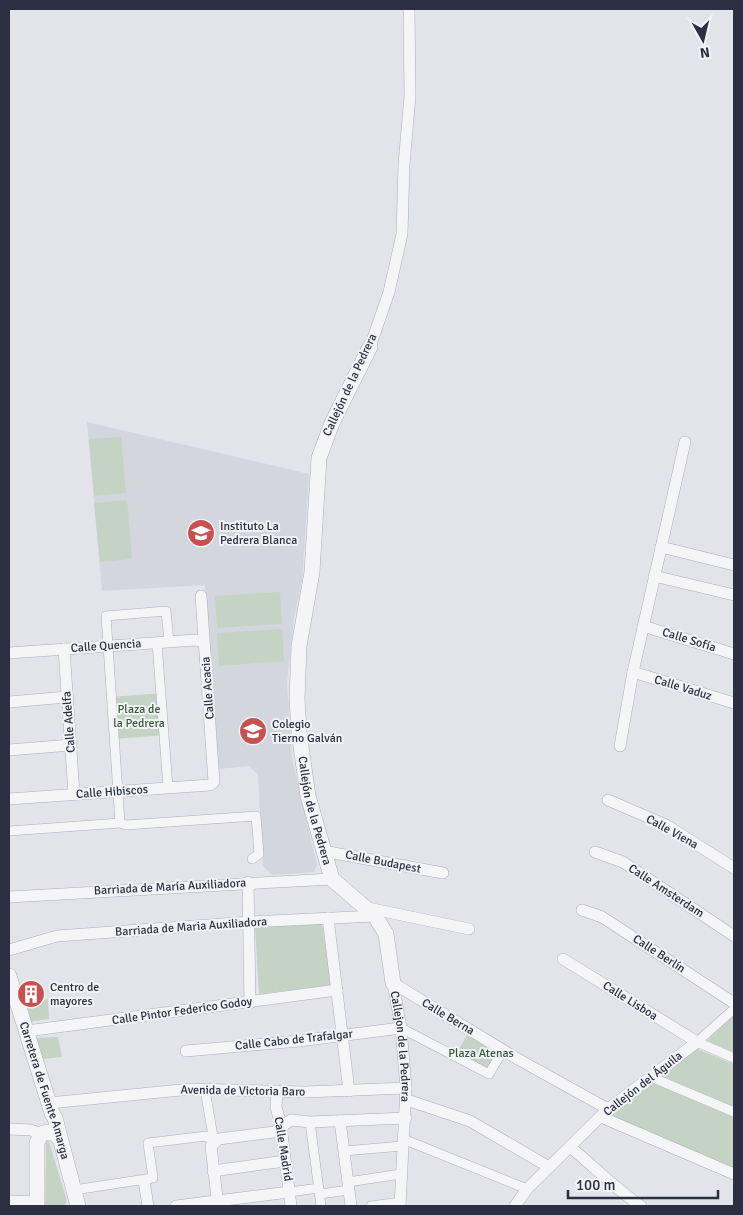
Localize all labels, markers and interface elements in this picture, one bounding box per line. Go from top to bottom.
north arrow [678,15,728,65]
text: N [699,43,711,61]
street label: Callejón de la Pedrera [320,331,380,439]
school or university icon: Instituto La Pedrera Blanca [186,518,216,548]
place label: Instituto La Pedrera Blanca [220,519,297,548]
street label: Calle Sofía [660,625,718,655]
street label: Calle Quencia [70,636,142,656]
street label: Calle Acacia [198,656,218,720]
street label: Calle Vaduz [652,672,714,704]
street label: Calle Adelfa [59,691,79,753]
park label: Plaza de la Pedrera [113,702,165,731]
school or university icon: Colegio Tierno Galván [238,716,268,746]
place label: Colegio Tierno Galván [272,717,342,746]
street label: Callejón de la Pedrera [295,755,335,867]
street label: Calle Hibiscos [76,782,148,802]
street label: Calle Viena [643,812,701,852]
street label: Calle Budapest [344,847,422,877]
street label: Calle Amsterdam [625,861,707,921]
street label: Barriada de María Auxiliadora [93,876,247,898]
street label: Barriada de Maria Auxiliadora [114,914,268,940]
street label: Calle Berlín [630,931,688,977]
street label: Calle Lisboa [600,978,660,1024]
building icon: Centro de mayores [16,979,46,1009]
place label: Centro de mayores [50,980,99,1009]
street label: Callejon de la Pedrera [387,990,414,1102]
street label: Calle Pintor Federico Godoy [111,994,253,1028]
street label: Calle Berna [419,995,477,1039]
street label: Carretera de Fuente Amarga [16,1020,73,1161]
street label: Calle Cabo de Trafalgar [234,1026,354,1054]
park label: Plaza Atenas [448,1046,514,1061]
street label: Callejón del Águila [600,1048,686,1120]
street label: Avenida de Victoria Baro [180,1082,306,1100]
street label: Calle Madrid [271,1116,295,1182]
scale bar [568,1168,718,1200]
text: 100 m [576,1176,616,1194]

